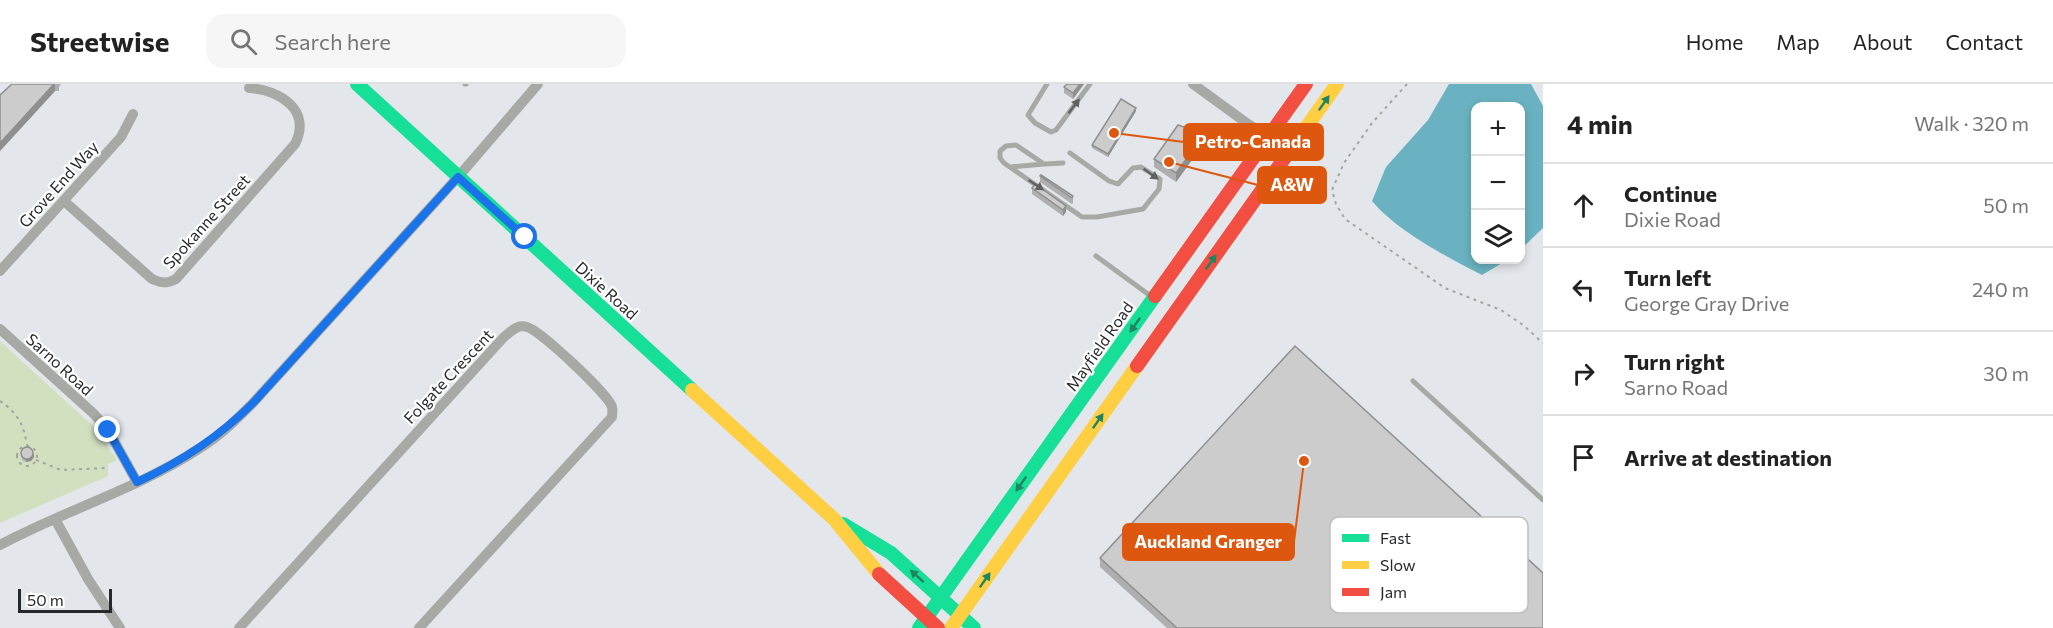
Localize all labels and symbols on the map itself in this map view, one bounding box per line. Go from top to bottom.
one-way arrow [1317,96,1329,111]
one-way arrow [1067,99,1079,114]
callout: Petro-Canada [1184,124,1323,160]
text: Petro-Canada [1195,130,1311,152]
street label: Grove End Way [14,137,102,231]
callout: A&W [1258,167,1326,203]
one-way arrow [1143,168,1159,180]
street label: Spokanne Street [159,170,254,272]
text: A&W [1270,173,1314,195]
one-way arrow [1028,179,1044,190]
route start [511,223,537,249]
one-way arrow [1205,255,1217,271]
street label: Dixie Road [572,257,642,323]
street label: Mayfield Road [1061,298,1137,394]
one-way arrow [1129,317,1141,332]
street label: Folgate Crescent [399,325,497,427]
street label: Sarno Road [23,329,97,399]
one-way arrow [1092,414,1104,430]
route end [94,416,120,442]
one-way arrow [1016,476,1028,491]
legend [1330,517,1528,613]
callout: Auckland Granger [1123,524,1294,560]
text: Fast [1380,528,1411,547]
text: Auckland Granger [1134,530,1282,552]
text: Slow [1380,555,1416,574]
one-way arrow [910,570,925,583]
one-way arrow [979,573,991,589]
text: Jam [1380,582,1407,601]
scale bar [18,586,112,614]

